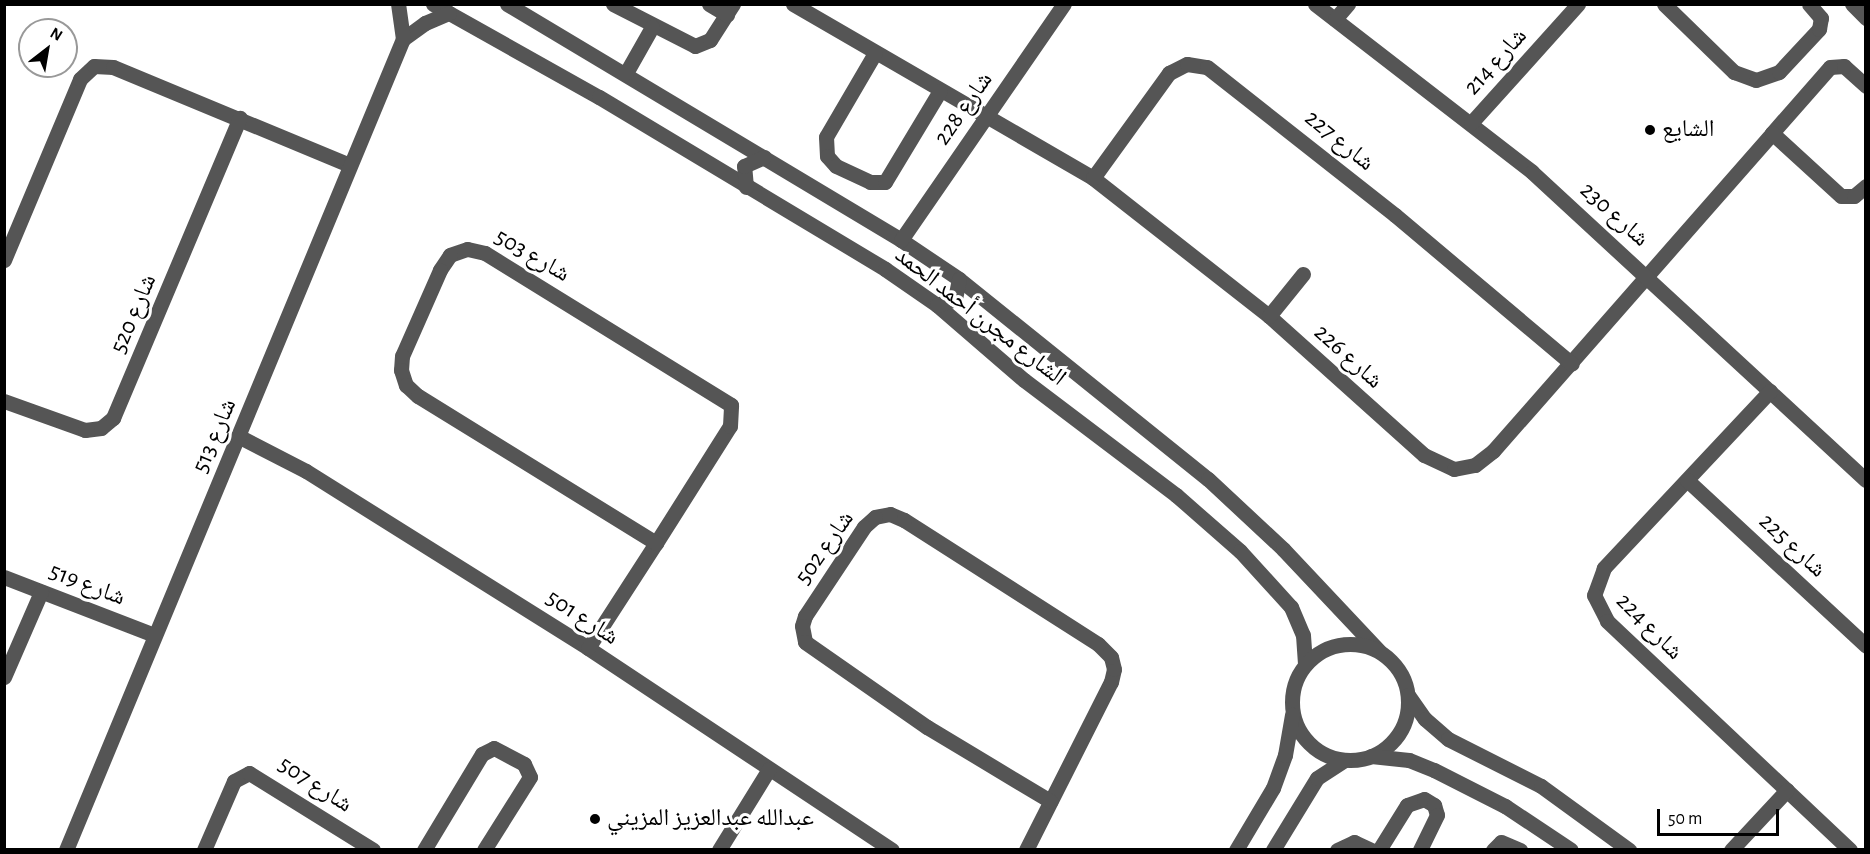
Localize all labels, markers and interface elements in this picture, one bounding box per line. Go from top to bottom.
north arrow [18,18,78,78]
street label: شارع 214 [1458,23,1534,101]
text: N [47,25,65,44]
street label: شارع 228 [928,67,1000,151]
street label: شارع 227 [1298,104,1380,178]
place label: الشايع [1662,116,1714,144]
marker: الشايع [1643,123,1657,137]
street label: شارع 230 [1574,177,1654,253]
street label: شارع 503 [489,223,575,289]
street label: الشارع مجرن أحمد الحمد [889,241,1071,393]
street label: شارع 520 [104,270,164,358]
street label: شارع 226 [1308,319,1388,395]
street label: شارع 513 [187,395,243,477]
street label: شارع 502 [789,506,861,590]
street label: شارع 225 [1752,508,1832,584]
street label: شارع 519 [45,557,129,613]
street label: شارع 501 [540,584,624,652]
street label: شارع 224 [1609,587,1689,667]
street label: شارع 507 [273,751,357,819]
scale bar [1660,797,1782,835]
place label: عبدالله عبدالعزيز المزيني [607,805,814,833]
text: 50 m [1668,810,1702,828]
marker: عبدالله عبدالعزيز المزيني [588,812,602,826]

